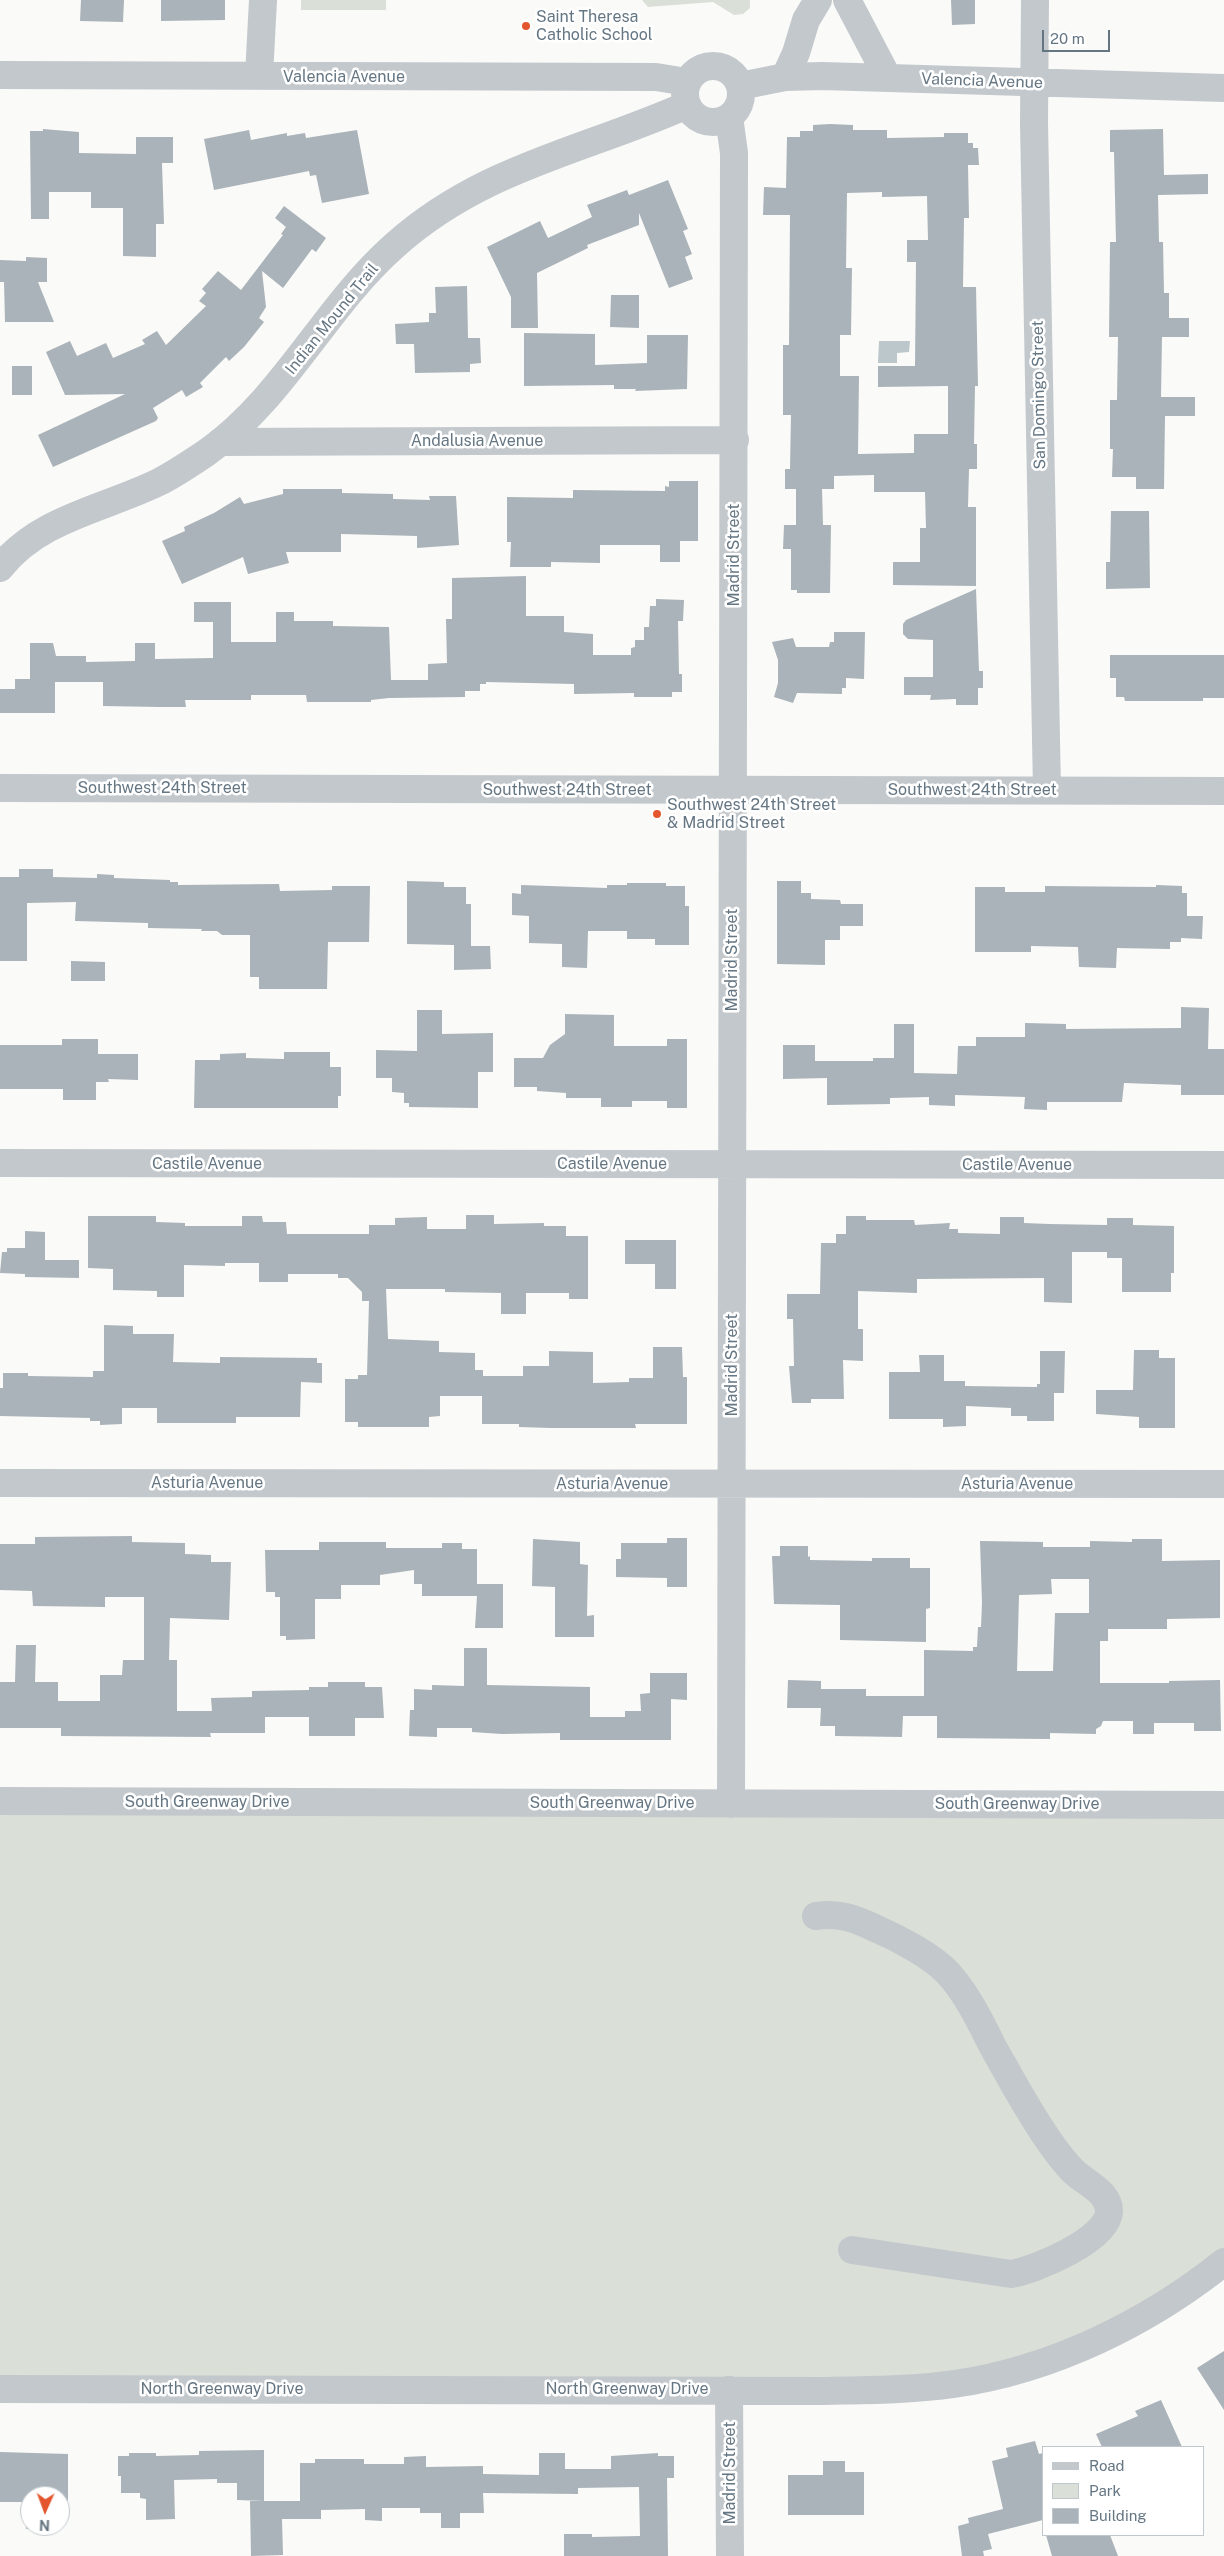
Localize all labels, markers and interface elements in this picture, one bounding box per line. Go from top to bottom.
place label: Saint Theresa Catholic School [536,7,653,45]
marker: Saint Theresa Catholic School [520,20,532,32]
scale bar [1044,20,1112,52]
text: 20 m [1050,30,1085,47]
street label: Valencia Avenue [283,67,405,87]
street label: Valencia Avenue [921,69,1043,93]
street label: Indian Mound Trail [281,260,383,378]
street label: San Domingo Street [1028,320,1050,470]
street label: Andalusia Avenue [411,431,543,451]
street label: Madrid Street [724,504,744,606]
street label: Southwest 24th Street [77,778,247,798]
street label: Southwest 24th Street [482,780,652,800]
street label: Southwest 24th Street [887,780,1057,800]
place label: Southwest 24th Street & Madrid Street [667,795,836,833]
marker: Southwest 24th Street & Madrid Street [651,808,663,820]
street label: Madrid Street [722,909,742,1011]
street label: Castile Avenue [152,1154,262,1174]
street label: Castile Avenue [557,1154,667,1174]
street label: Castile Avenue [962,1155,1072,1175]
street label: Madrid Street [722,1314,742,1416]
street label: Asturia Avenue [151,1473,263,1493]
street label: Asturia Avenue [556,1474,668,1494]
street label: Asturia Avenue [961,1474,1073,1494]
street label: South Greenway Drive [125,1792,289,1812]
street label: South Greenway Drive [530,1793,694,1813]
street label: South Greenway Drive [935,1794,1099,1814]
street label: North Greenway Drive [141,2379,303,2399]
street label: North Greenway Drive [546,2379,708,2399]
street label: Madrid Street [720,2422,740,2524]
legend [1042,2446,1204,2536]
text: Road [1089,2457,1125,2474]
text: Park [1089,2482,1121,2499]
north arrow [20,2486,70,2536]
text: Building [1089,2507,1147,2524]
text: N [39,2517,50,2533]

